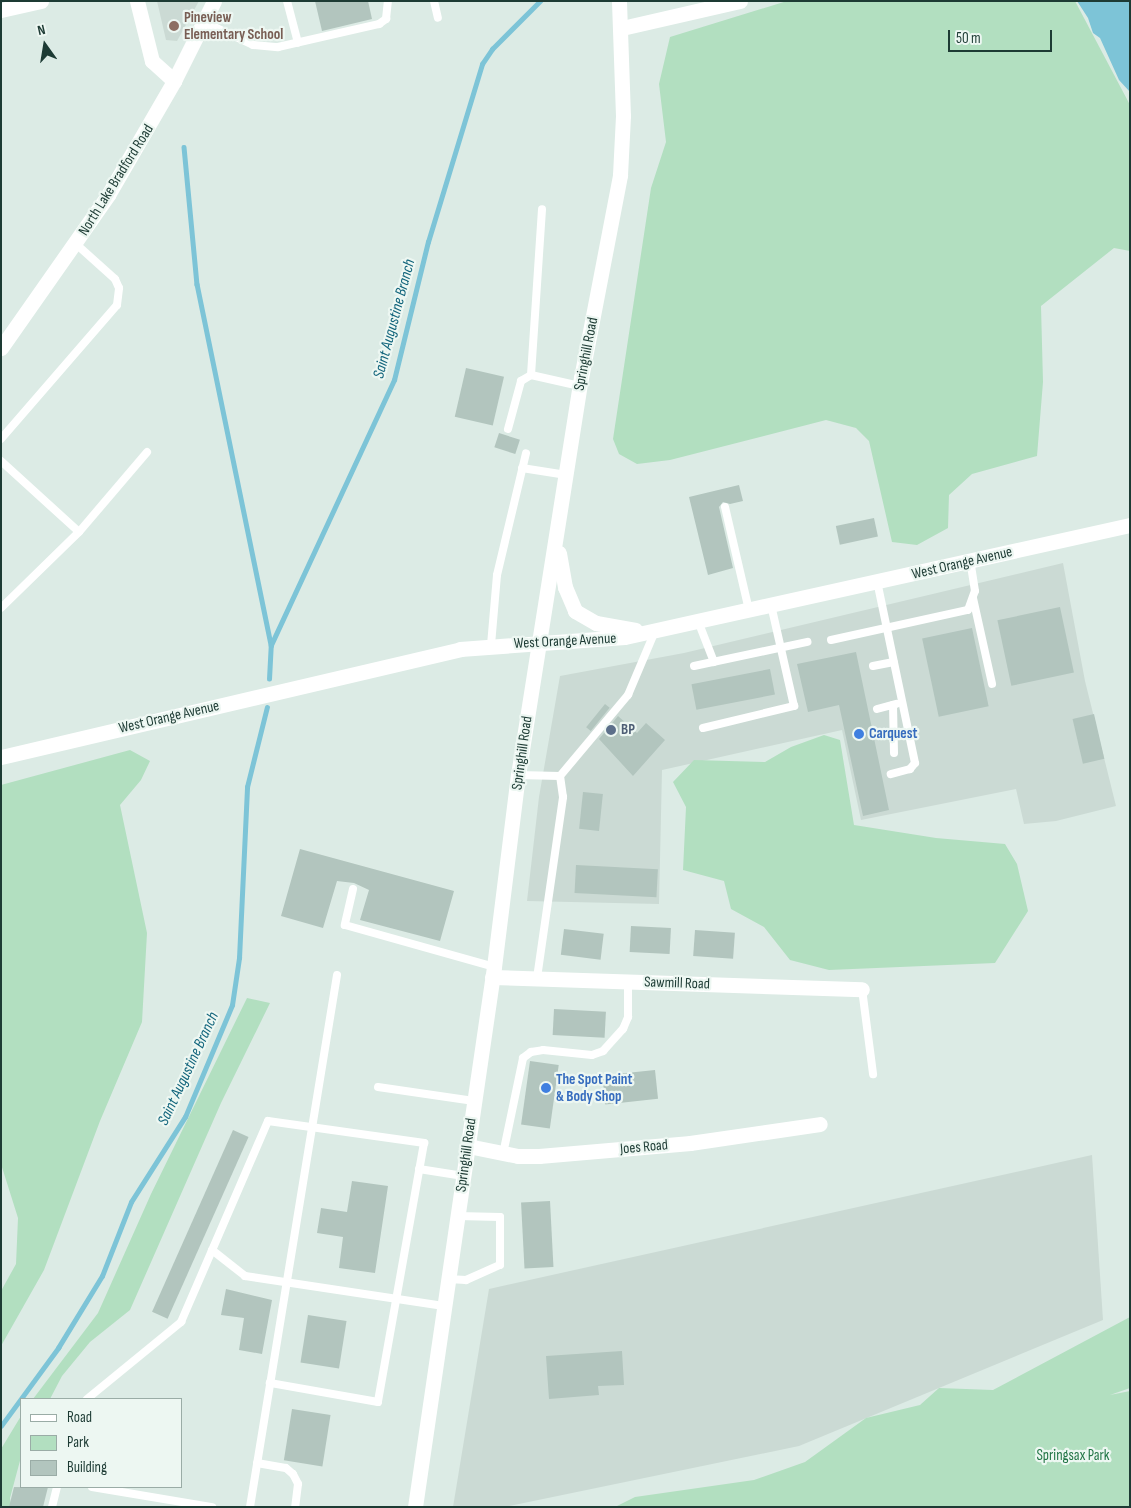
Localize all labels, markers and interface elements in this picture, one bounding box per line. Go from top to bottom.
place label: Pineview Elementary School [184,8,283,43]
north arrow [20,20,70,70]
marker: Pineview Elementary School [168,20,180,32]
scale bar [951,20,1055,52]
text: N [36,21,47,39]
text: 50 m [956,29,981,48]
street label: North Lake Bradford Road [75,121,157,239]
water label: Saint Augustine Branch [370,257,420,381]
street label: Springhill Road [570,316,602,392]
street label: West Orange Avenue [910,543,1014,583]
street label: West Orange Avenue [513,629,617,653]
street label: West Orange Avenue [117,697,221,737]
street label: Springhill Road [508,715,536,791]
place label: BP [621,721,635,739]
marker: BP [605,724,617,736]
place label: Carquest [869,725,917,743]
marker: Carquest [853,728,865,740]
street label: Sawmill Road [644,973,710,993]
water label: Saint Augustine Branch [154,1009,224,1129]
place label: The Spot Paint & Body Shop [556,1070,632,1105]
marker: The Spot Paint & Body Shop [540,1082,552,1094]
street label: Springhill Road [452,1117,480,1193]
street label: Joes Road [619,1136,669,1158]
legend [20,1398,182,1488]
text: Road [67,1408,92,1427]
text: Park [67,1433,89,1452]
park label: Springsax Park [1036,1447,1110,1465]
text: Building [67,1458,107,1477]

